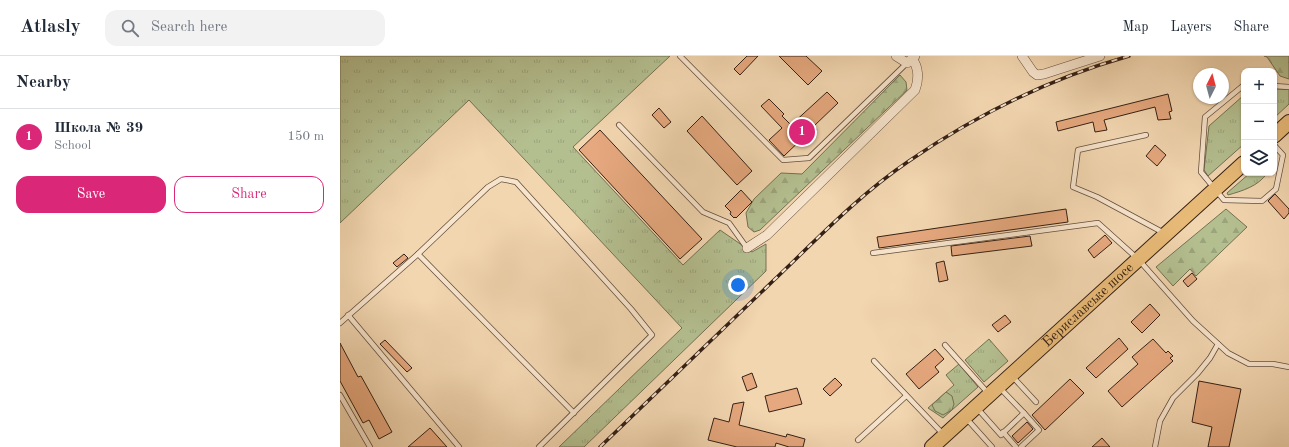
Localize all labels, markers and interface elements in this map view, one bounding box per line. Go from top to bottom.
search box [105,10,385,46]
icon: search [119,17,141,39]
text: Atlasly [20,18,81,37]
text: Search here [151,20,228,35]
text: Map [1123,20,1149,34]
text: Layers [1171,20,1212,34]
text: Share [1234,20,1269,34]
north arrow [1193,68,1229,104]
map controls [1241,68,1277,176]
button: + [1241,68,1277,104]
text: Nearby [16,74,71,91]
button: − [1241,104,1277,140]
pin: 1 [789,117,815,147]
text: Школа № 39 [54,121,143,136]
text: 1 [25,130,33,143]
text: 150 m [287,130,324,143]
text: School [54,139,91,152]
button: layers [1241,140,1277,176]
button: Save [16,176,166,213]
button: Share [174,176,324,213]
street label: Бериславське шосе [1040,260,1136,350]
your location [728,275,748,295]

